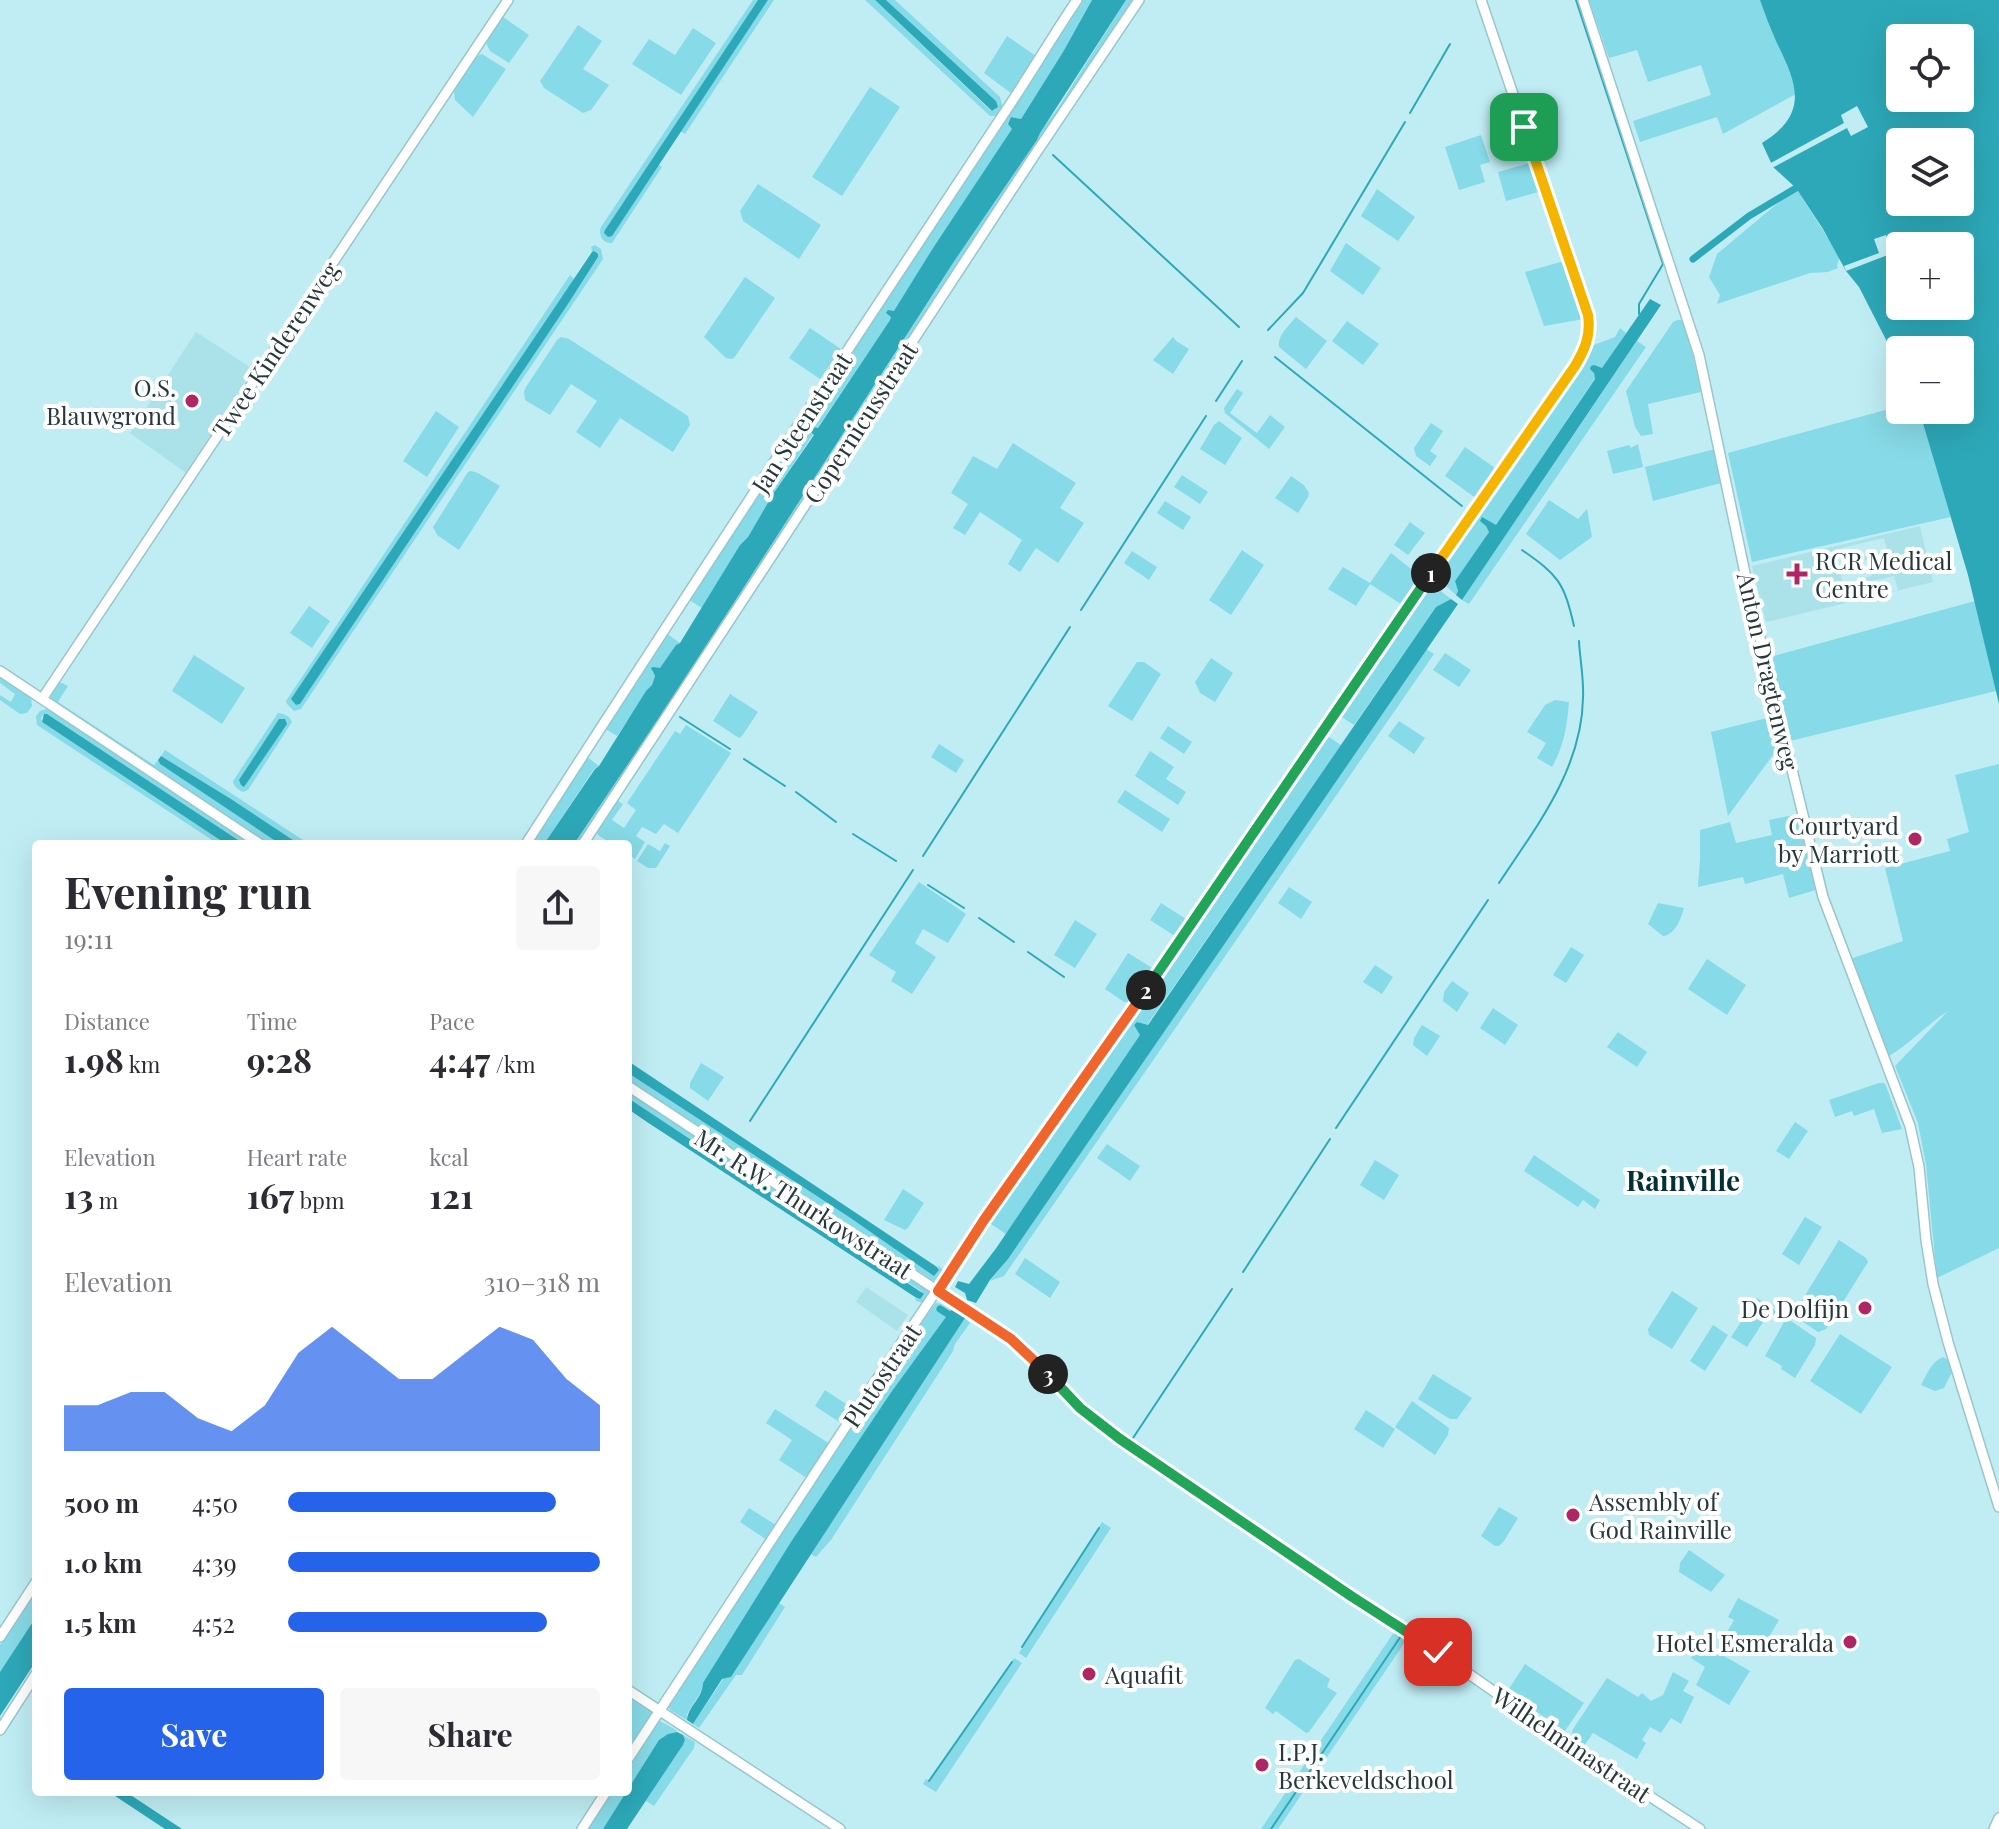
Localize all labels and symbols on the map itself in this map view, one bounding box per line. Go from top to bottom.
pin [1490,93,1558,161]
street label: Twee Kinderenweg [204,254,346,443]
street label: Copernicusstraat [796,335,924,509]
street label: Jan Steenstraat [743,345,859,499]
place label: O.S. Blauwgrond [46,371,176,431]
marker: O.S. Blauwgrond [183,392,201,410]
place label: RCR Medical Centre [1815,544,1953,604]
pin: 1 [1411,553,1451,593]
marker: RCR Medical Centre [1786,563,1808,585]
street label: Anton Dragtenweg [1730,568,1807,773]
place label: Courtyard by Marriott [1778,809,1899,869]
marker: Courtyard by Marriott [1906,830,1924,848]
pin: 2 [1126,970,1166,1010]
street label: Mr. R.W. Thurkowstraat [689,1121,919,1286]
district label: Rainville [1626,1161,1740,1198]
place label: De Dolfijn [1741,1292,1849,1324]
marker: De Dolfijn [1856,1299,1874,1317]
street label: Plutostraat [835,1316,928,1433]
pin: 3 [1028,1354,1068,1394]
place label: Assembly of God Rainville [1588,1485,1732,1545]
marker: Assembly of God Rainville [1564,1506,1582,1524]
pin [1404,1618,1472,1686]
place label: Hotel Esmeralda [1656,1626,1834,1658]
marker: Hotel Esmeralda [1841,1633,1859,1651]
place label: Aquafit [1104,1658,1183,1690]
marker: Aquafit [1080,1665,1098,1683]
street label: Wilhelminastraat [1485,1678,1658,1809]
place label: I.P.J. Berkeveldschool [1278,1735,1454,1795]
marker: I.P.J. Berkeveldschool [1253,1756,1271,1774]

